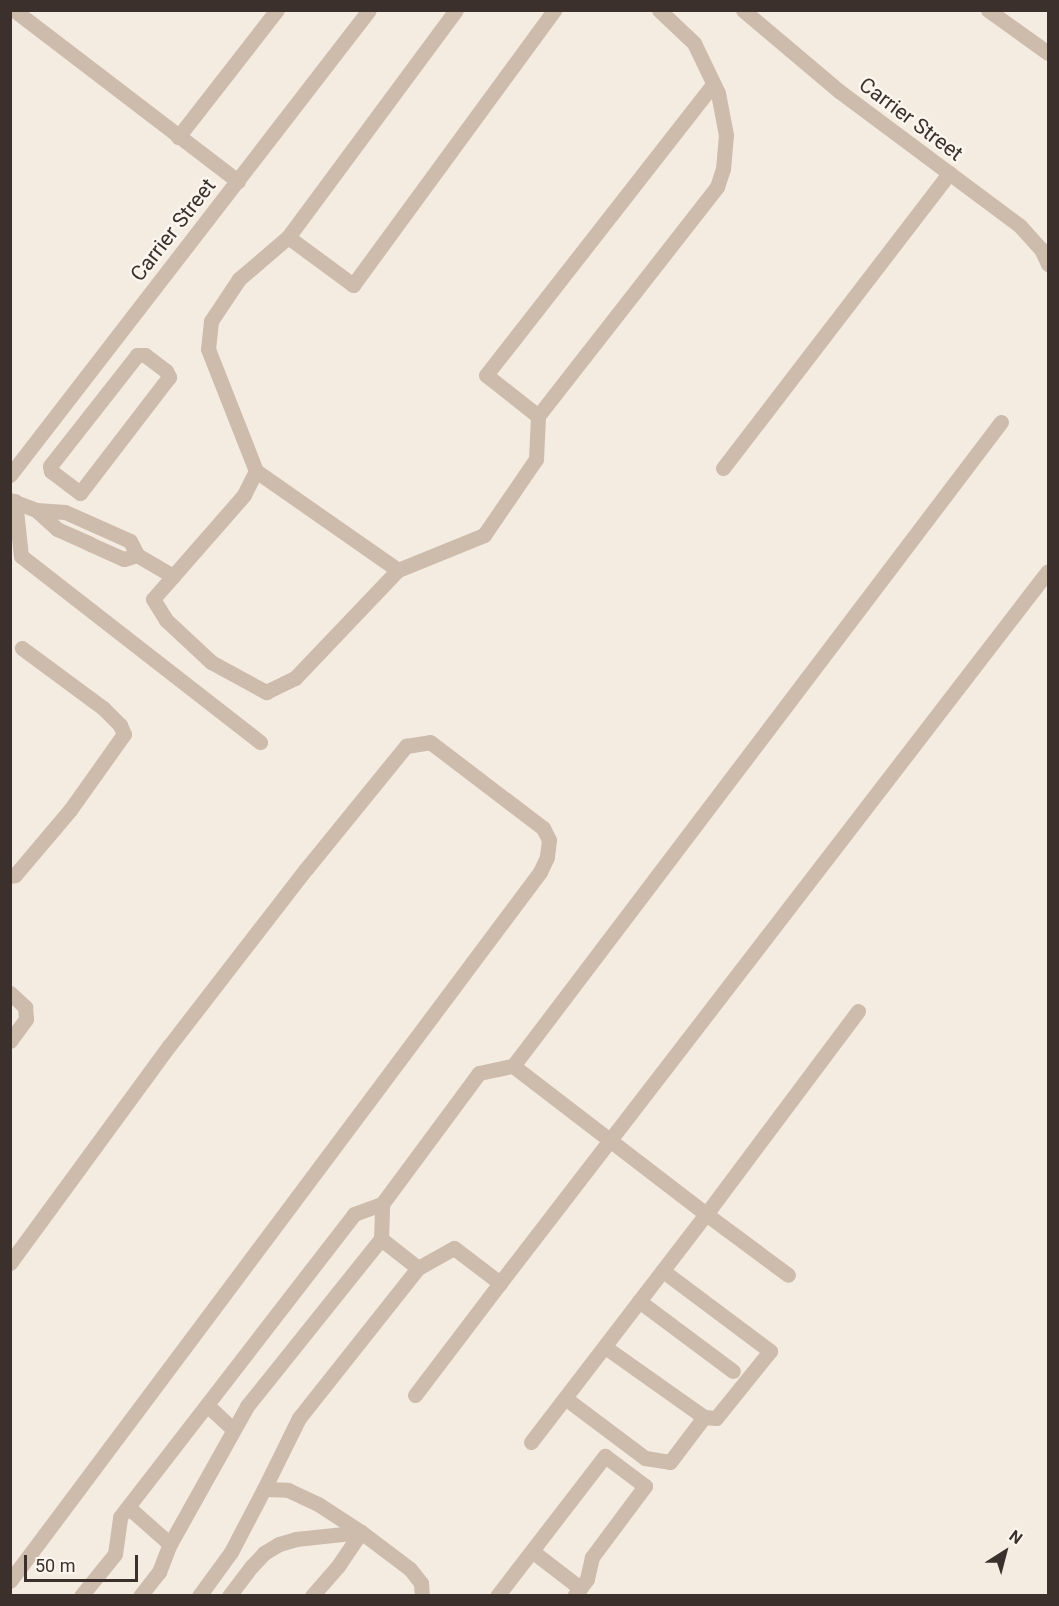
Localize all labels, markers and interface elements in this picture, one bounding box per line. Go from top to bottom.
street label: Carrier Street [854,72,968,166]
street label: Carrier Street [125,174,221,286]
north arrow [975,1522,1035,1582]
text: N [1006,1526,1026,1548]
scale bar [27,1543,141,1581]
text: 50 m [35,1555,75,1576]

